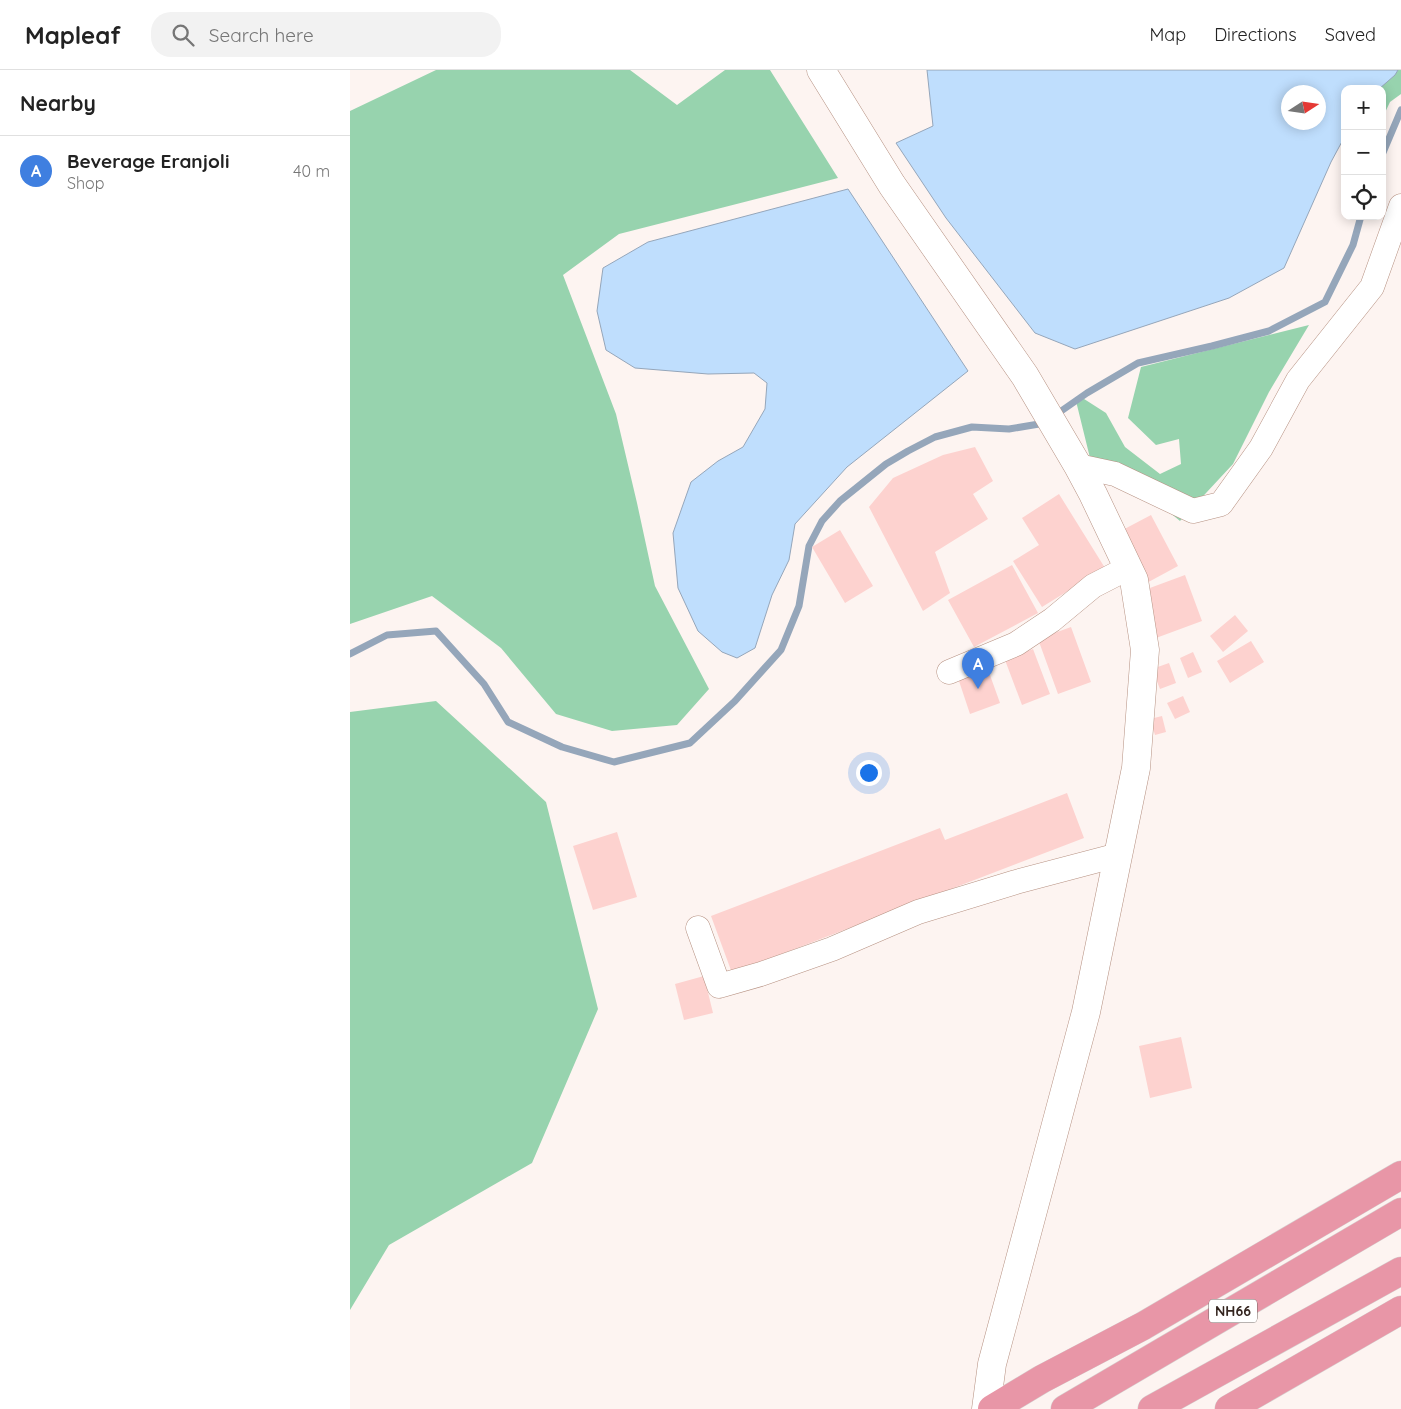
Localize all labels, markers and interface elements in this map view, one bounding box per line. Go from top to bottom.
search box [151,12,501,57]
text: Mapleaf [25,20,121,50]
icon: search [169,21,197,49]
text: Search here [209,23,314,47]
text: Map [1149,23,1186,46]
text: Directions [1214,23,1297,46]
text: Saved [1325,23,1376,46]
north arrow [1281,85,1326,130]
map controls [1341,85,1386,220]
button: + [1341,85,1386,130]
text: Nearby [20,90,96,116]
button: − [1341,130,1386,175]
text: Beverage Eranjoli [67,149,229,173]
text: A [31,161,41,181]
text: 40 m [293,161,330,181]
text: Shop [67,173,104,193]
button: locate [1341,175,1386,220]
pin: A [962,648,994,689]
your location [856,760,882,786]
road number: NH66 [1209,1300,1257,1322]

